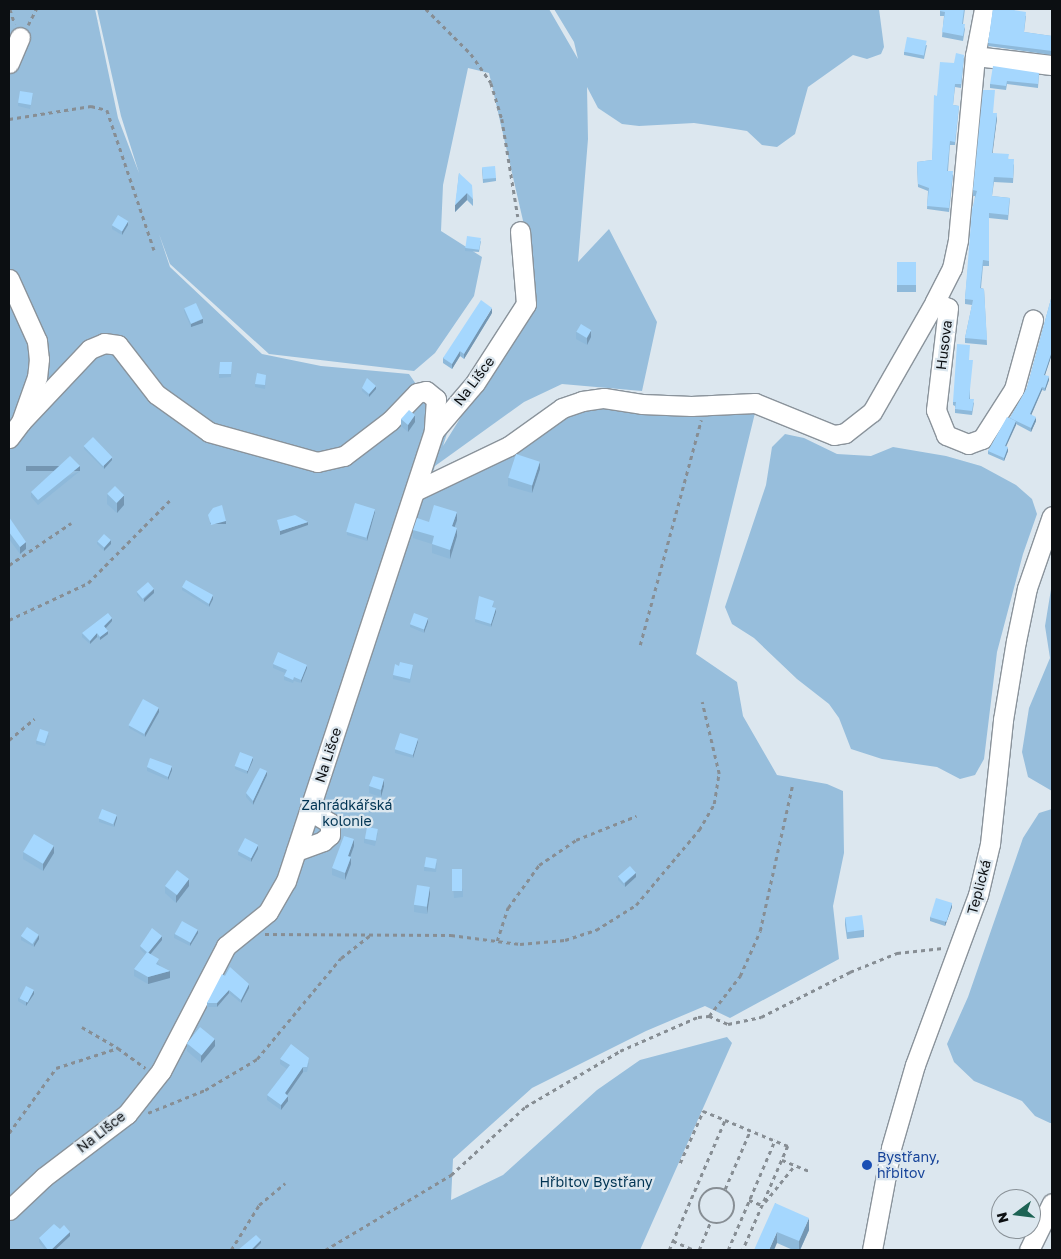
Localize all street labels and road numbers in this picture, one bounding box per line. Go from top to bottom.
street label: Husova [933,319,955,371]
street label: Na Lišce [450,353,498,409]
street label: Na Lišce [311,725,345,785]
street label: Teplická [964,858,994,916]
street label: Na Lišce [73,1108,129,1156]

